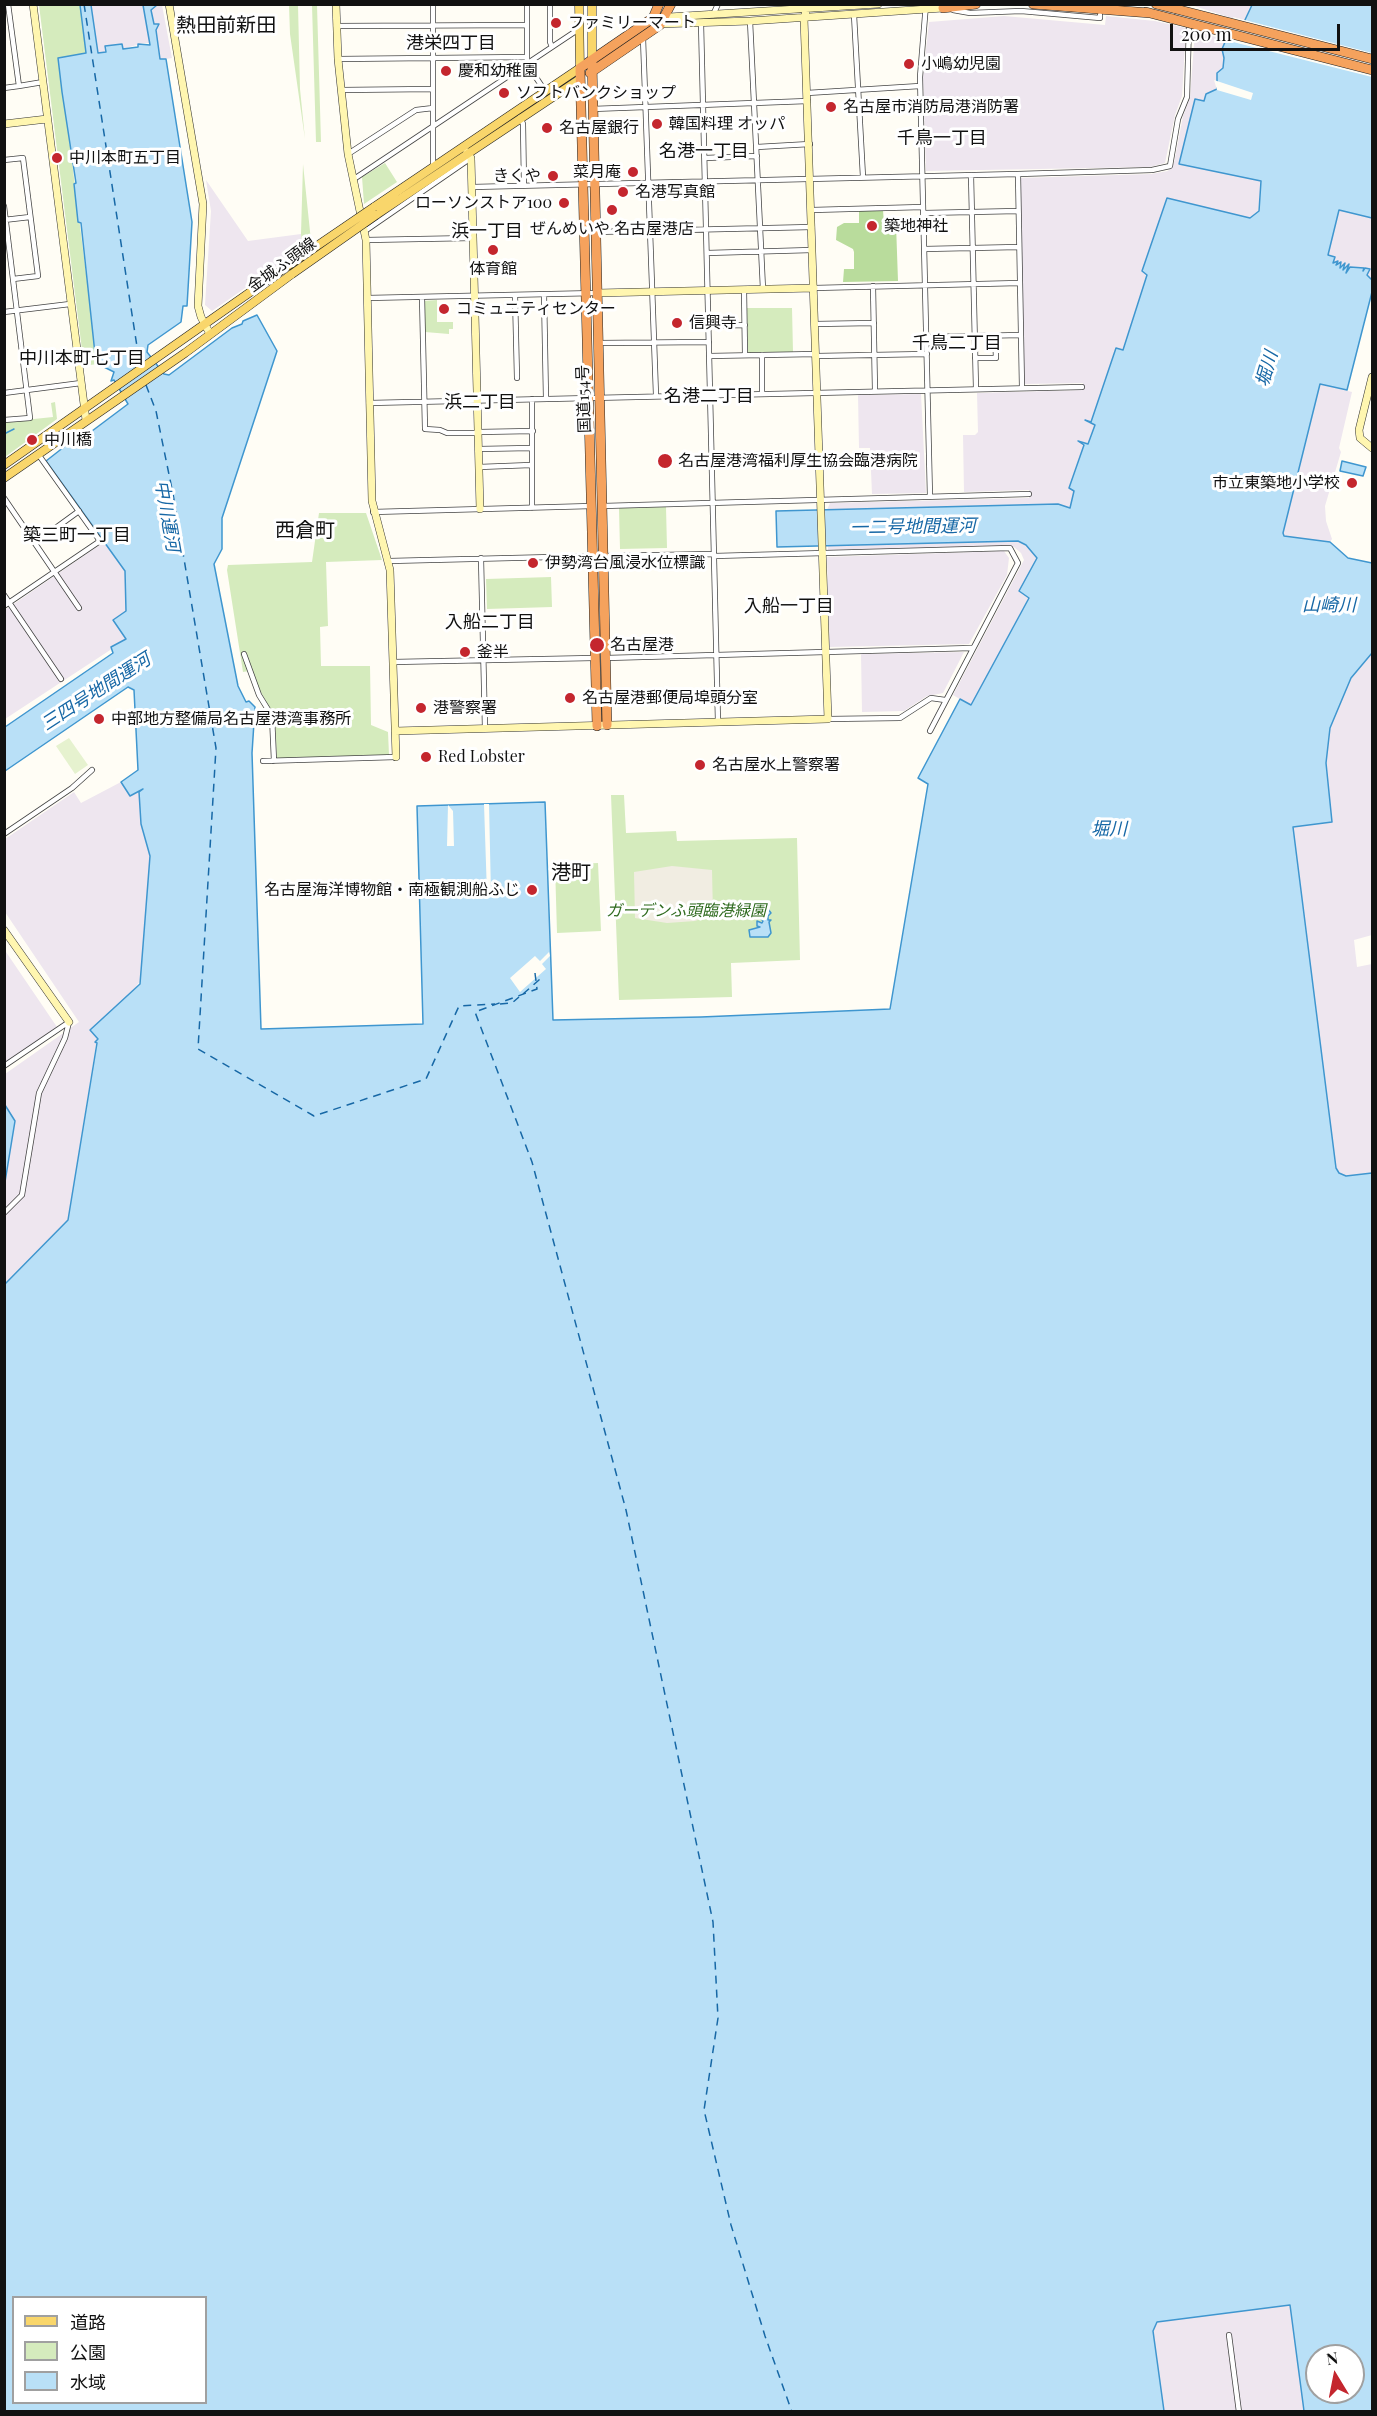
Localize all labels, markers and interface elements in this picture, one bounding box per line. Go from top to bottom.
scale bar [1173,12,1342,50]
place label: ファミリーマート [568,13,696,33]
district label: 熱田前新田 [176,14,276,38]
marker: ファミリーマート [549,16,563,30]
text: 200 m [1181,22,1232,46]
district label: 港栄四丁目 [406,32,496,54]
place label: 小嶋幼児園 [921,54,1001,74]
marker: 小嶋幼児園 [902,57,916,71]
place label: 慶和幼稚園 [458,61,538,81]
marker: 慶和幼稚園 [439,64,453,78]
place label: ソフトバンクショップ [516,83,676,103]
marker: ソフトバンクショップ [497,86,511,100]
place label: 名古屋市消防局港消防署 [843,97,1019,117]
marker: 名古屋市消防局港消防署 [824,100,838,114]
place label: 韓国料理 オッパ [669,114,785,134]
marker: 韓国料理 オッパ [650,117,664,131]
place label: 名古屋銀行 [559,118,639,138]
marker: 名古屋銀行 [540,121,554,135]
district label: 千鳥一丁目 [897,127,987,149]
district label: 名港一丁目 [659,140,749,162]
place label: 中川本町五丁目 [69,148,181,168]
marker: 中川本町五丁目 [50,151,64,165]
place label: 菜月庵 [573,162,621,182]
marker: 菜月庵 [626,165,640,179]
place label: きくや [493,166,541,186]
marker: きくや [546,169,560,183]
place label: 名港写真館 [635,182,715,202]
marker: 名港写真館 [616,185,630,199]
place label: ローソンストア100 [415,193,552,213]
marker: ローソンストア100 [557,196,571,210]
marker: ぜんめいや 名古屋港店 [605,203,619,217]
place label: 築地神社 [884,216,948,236]
place label: ぜんめいや 名古屋港店 [530,219,694,239]
marker: 築地神社 [865,219,879,233]
district label: 浜一丁目 [451,220,523,242]
street label: 金城ふ頭線 [244,234,320,296]
marker: 体育館 [486,243,500,257]
place label: 体育館 [469,259,517,279]
place label: コミュニティセンター [456,299,616,319]
marker: コミュニティセンター [437,302,451,316]
place label: 信興寺 [689,313,737,333]
marker: 信興寺 [670,316,684,330]
district label: 千鳥二丁目 [912,332,1002,354]
district label: 中川本町七丁目 [19,347,145,369]
water label: 堀川 [1252,349,1282,389]
street label: 国道154号 [573,365,595,433]
district label: 名港二丁目 [664,385,754,407]
district label: 浜二丁目 [444,391,516,413]
place label: 中川橋 [44,430,92,450]
marker: 中川橋 [25,433,39,447]
place label: 名古屋港湾福利厚生協会臨港病院 [678,451,918,471]
marker: 名古屋港湾福利厚生協会臨港病院 [656,452,674,470]
place label: 市立東築地小学校 [1212,473,1340,493]
marker: 市立東築地小学校 [1345,476,1359,490]
water label: 中川運河 [150,479,184,553]
water label: 一二号地間運河 [850,515,976,539]
district label: 西倉町 [275,519,335,543]
district label: 築三町一丁目 [23,524,131,546]
place label: 伊勢湾台風浸水位標識 [545,553,705,573]
marker: 伊勢湾台風浸水位標識 [526,556,540,570]
water label: 山崎川 [1302,594,1356,616]
district label: 入船一丁目 [744,595,834,617]
district label: 入船二丁目 [445,611,535,633]
place label: 名古屋港 [610,635,674,655]
marker: 名古屋港 [588,636,606,654]
place label: 釜半 [477,642,509,662]
marker: 釜半 [458,645,472,659]
water label: 三四号地間運河 [37,649,155,735]
place label: 名古屋港郵便局埠頭分室 [582,688,758,708]
marker: 名古屋港郵便局埠頭分室 [563,691,577,705]
place label: 港警察署 [433,698,497,718]
marker: 港警察署 [414,701,428,715]
place label: 中部地方整備局名古屋港湾事務所 [111,709,351,729]
marker: 中部地方整備局名古屋港湾事務所 [92,712,106,726]
place label: Red Lobster [438,747,525,767]
marker: Red Lobster [419,750,433,764]
place label: 名古屋水上警察署 [712,755,840,775]
marker: 名古屋水上警察署 [693,758,707,772]
water label: 堀川 [1091,818,1127,840]
district label: 港町 [551,861,591,885]
place label: 名古屋海洋博物館・南極観測船ふじ [264,880,520,900]
marker: 名古屋海洋博物館・南極観測船ふじ [525,883,539,897]
park label: ガーデンふ頭臨港緑園 [606,901,766,921]
legend [12,2296,207,2404]
text: 道路 [70,2310,106,2334]
text: 公園 [70,2340,106,2364]
north arrow [1305,2344,1365,2404]
text: N [1325,2346,1340,2369]
text: 水域 [70,2370,106,2394]

